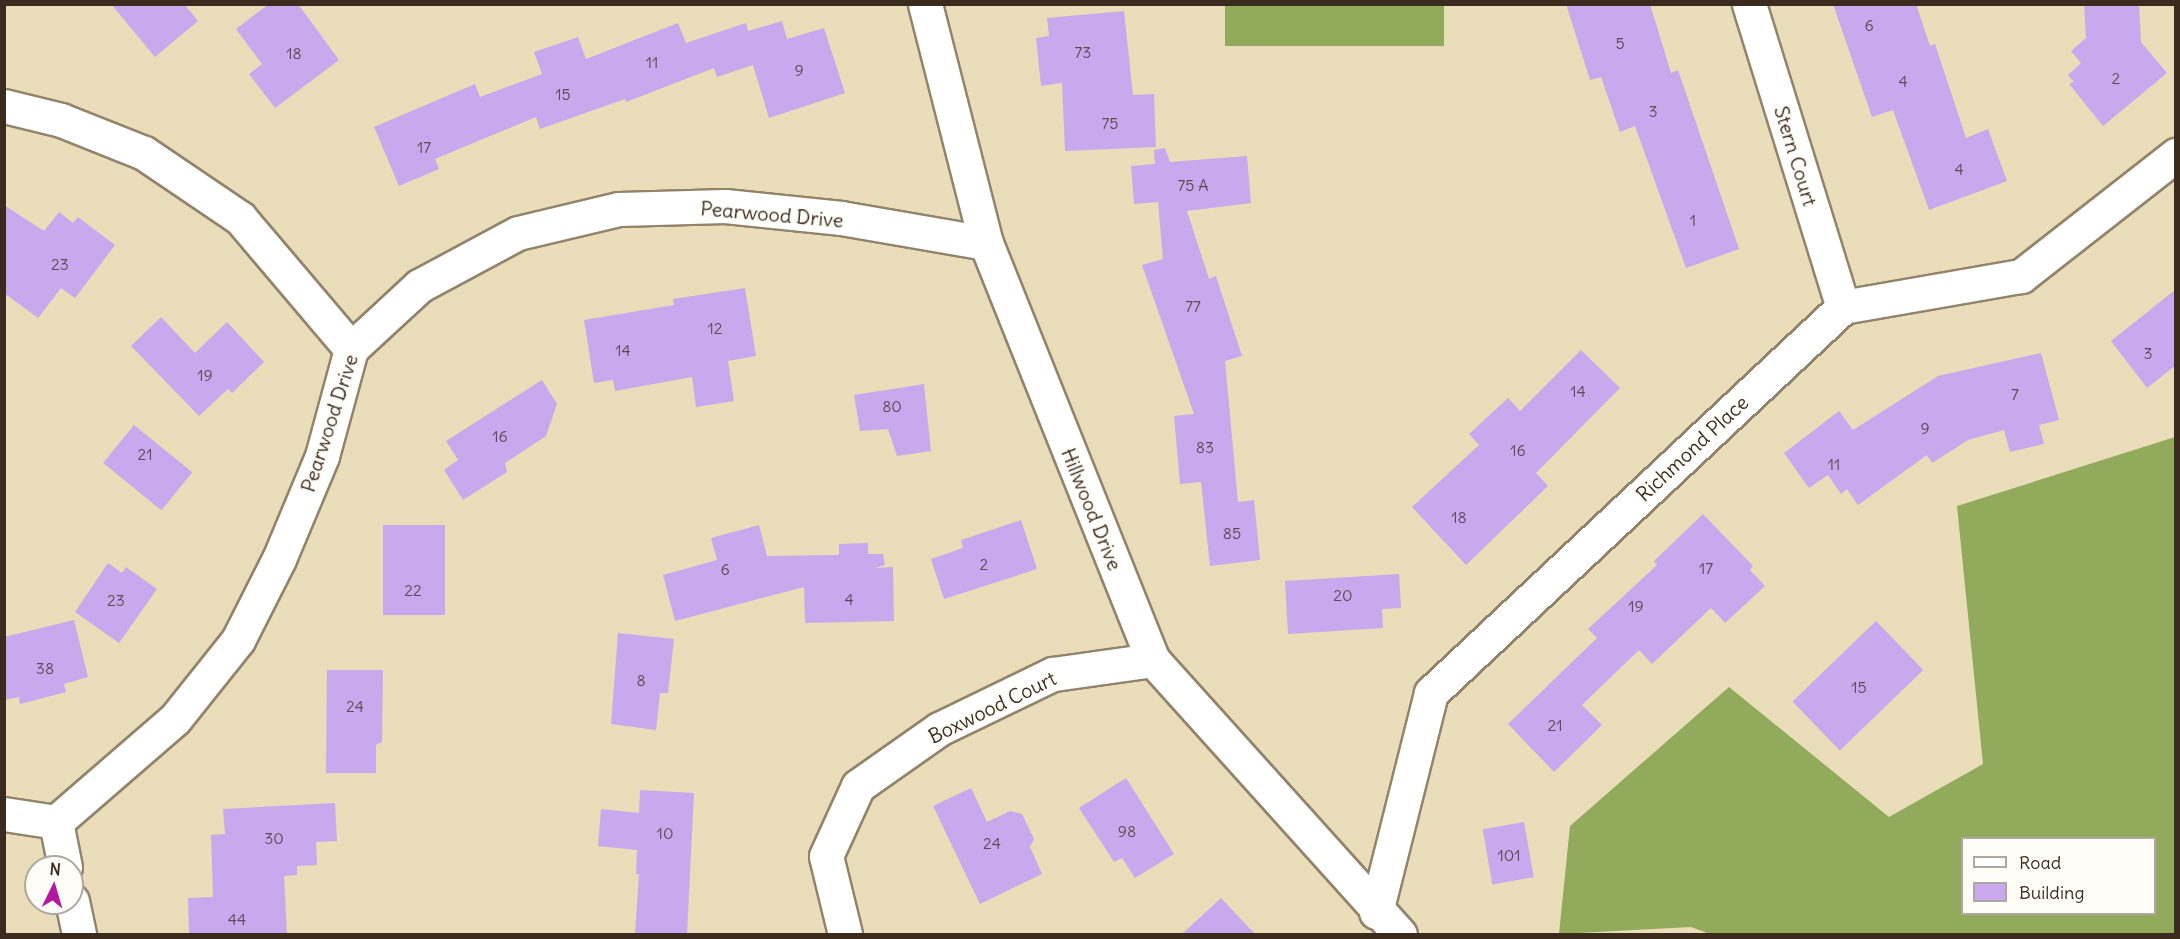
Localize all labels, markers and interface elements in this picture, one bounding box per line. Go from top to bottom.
house number: 6 [1864,15,1874,35]
house number: 5 [1615,33,1625,53]
house number: 73 [1075,42,1091,62]
house number: 18 [286,43,302,63]
house number: 11 [646,52,658,72]
house number: 9 [794,60,804,80]
house number: 2 [2112,68,2120,88]
house number: 4 [1898,71,1908,91]
house number: 15 [555,84,571,104]
house number: 3 [1648,101,1658,121]
street label: Stern Court [1769,103,1823,209]
house number: 75 [1101,113,1119,133]
house number: 17 [417,137,431,157]
house number: 4 [1954,159,1964,179]
house number: 75 A [1177,175,1209,195]
street label: Pearwood Drive [699,196,845,232]
house number: 1 [1690,210,1696,230]
house number: 23 [51,254,69,274]
house number: 77 [1185,296,1201,316]
house number: 12 [707,318,723,338]
house number: 14 [615,340,631,360]
house number: 3 [2143,343,2153,363]
street label: Pearwood Drive [295,351,363,495]
house number: 19 [197,365,213,385]
house number: 14 [1570,381,1586,401]
house number: 7 [2011,384,2019,404]
street label: Richmond Place [1631,390,1753,506]
house number: 80 [882,396,902,416]
house number: 9 [1920,418,1930,438]
house number: 16 [492,426,508,446]
house number: 83 [1196,437,1214,457]
house number: 16 [1510,440,1526,460]
house number: 21 [137,444,153,464]
street label: Hillwood Drive [1057,444,1127,574]
house number: 11 [1828,454,1840,474]
house number: 18 [1451,507,1467,527]
house number: 85 [1223,523,1241,543]
house number: 2 [980,554,988,574]
house number: 17 [1699,558,1713,578]
house number: 6 [720,559,730,579]
house number: 22 [404,580,422,600]
house number: 20 [1333,585,1353,605]
house number: 4 [844,589,854,609]
house number: 23 [107,590,125,610]
house number: 19 [1628,596,1644,616]
house number: 38 [36,658,54,678]
street label: Boxwood Court [924,666,1060,748]
house number: 8 [636,670,646,690]
house number: 15 [1851,677,1867,697]
house number: 24 [346,696,364,716]
house number: 21 [1547,715,1563,735]
house number: 98 [1118,821,1136,841]
house number: 10 [657,823,673,843]
house number: 30 [264,828,284,848]
house number: 24 [983,833,1001,853]
legend [1961,837,2156,915]
house number: 101 [1497,845,1521,865]
text: Road [2019,851,2061,874]
north arrow [24,855,84,915]
text: N [49,859,62,880]
text: Building [2019,881,2084,904]
house number: 44 [228,909,246,929]

